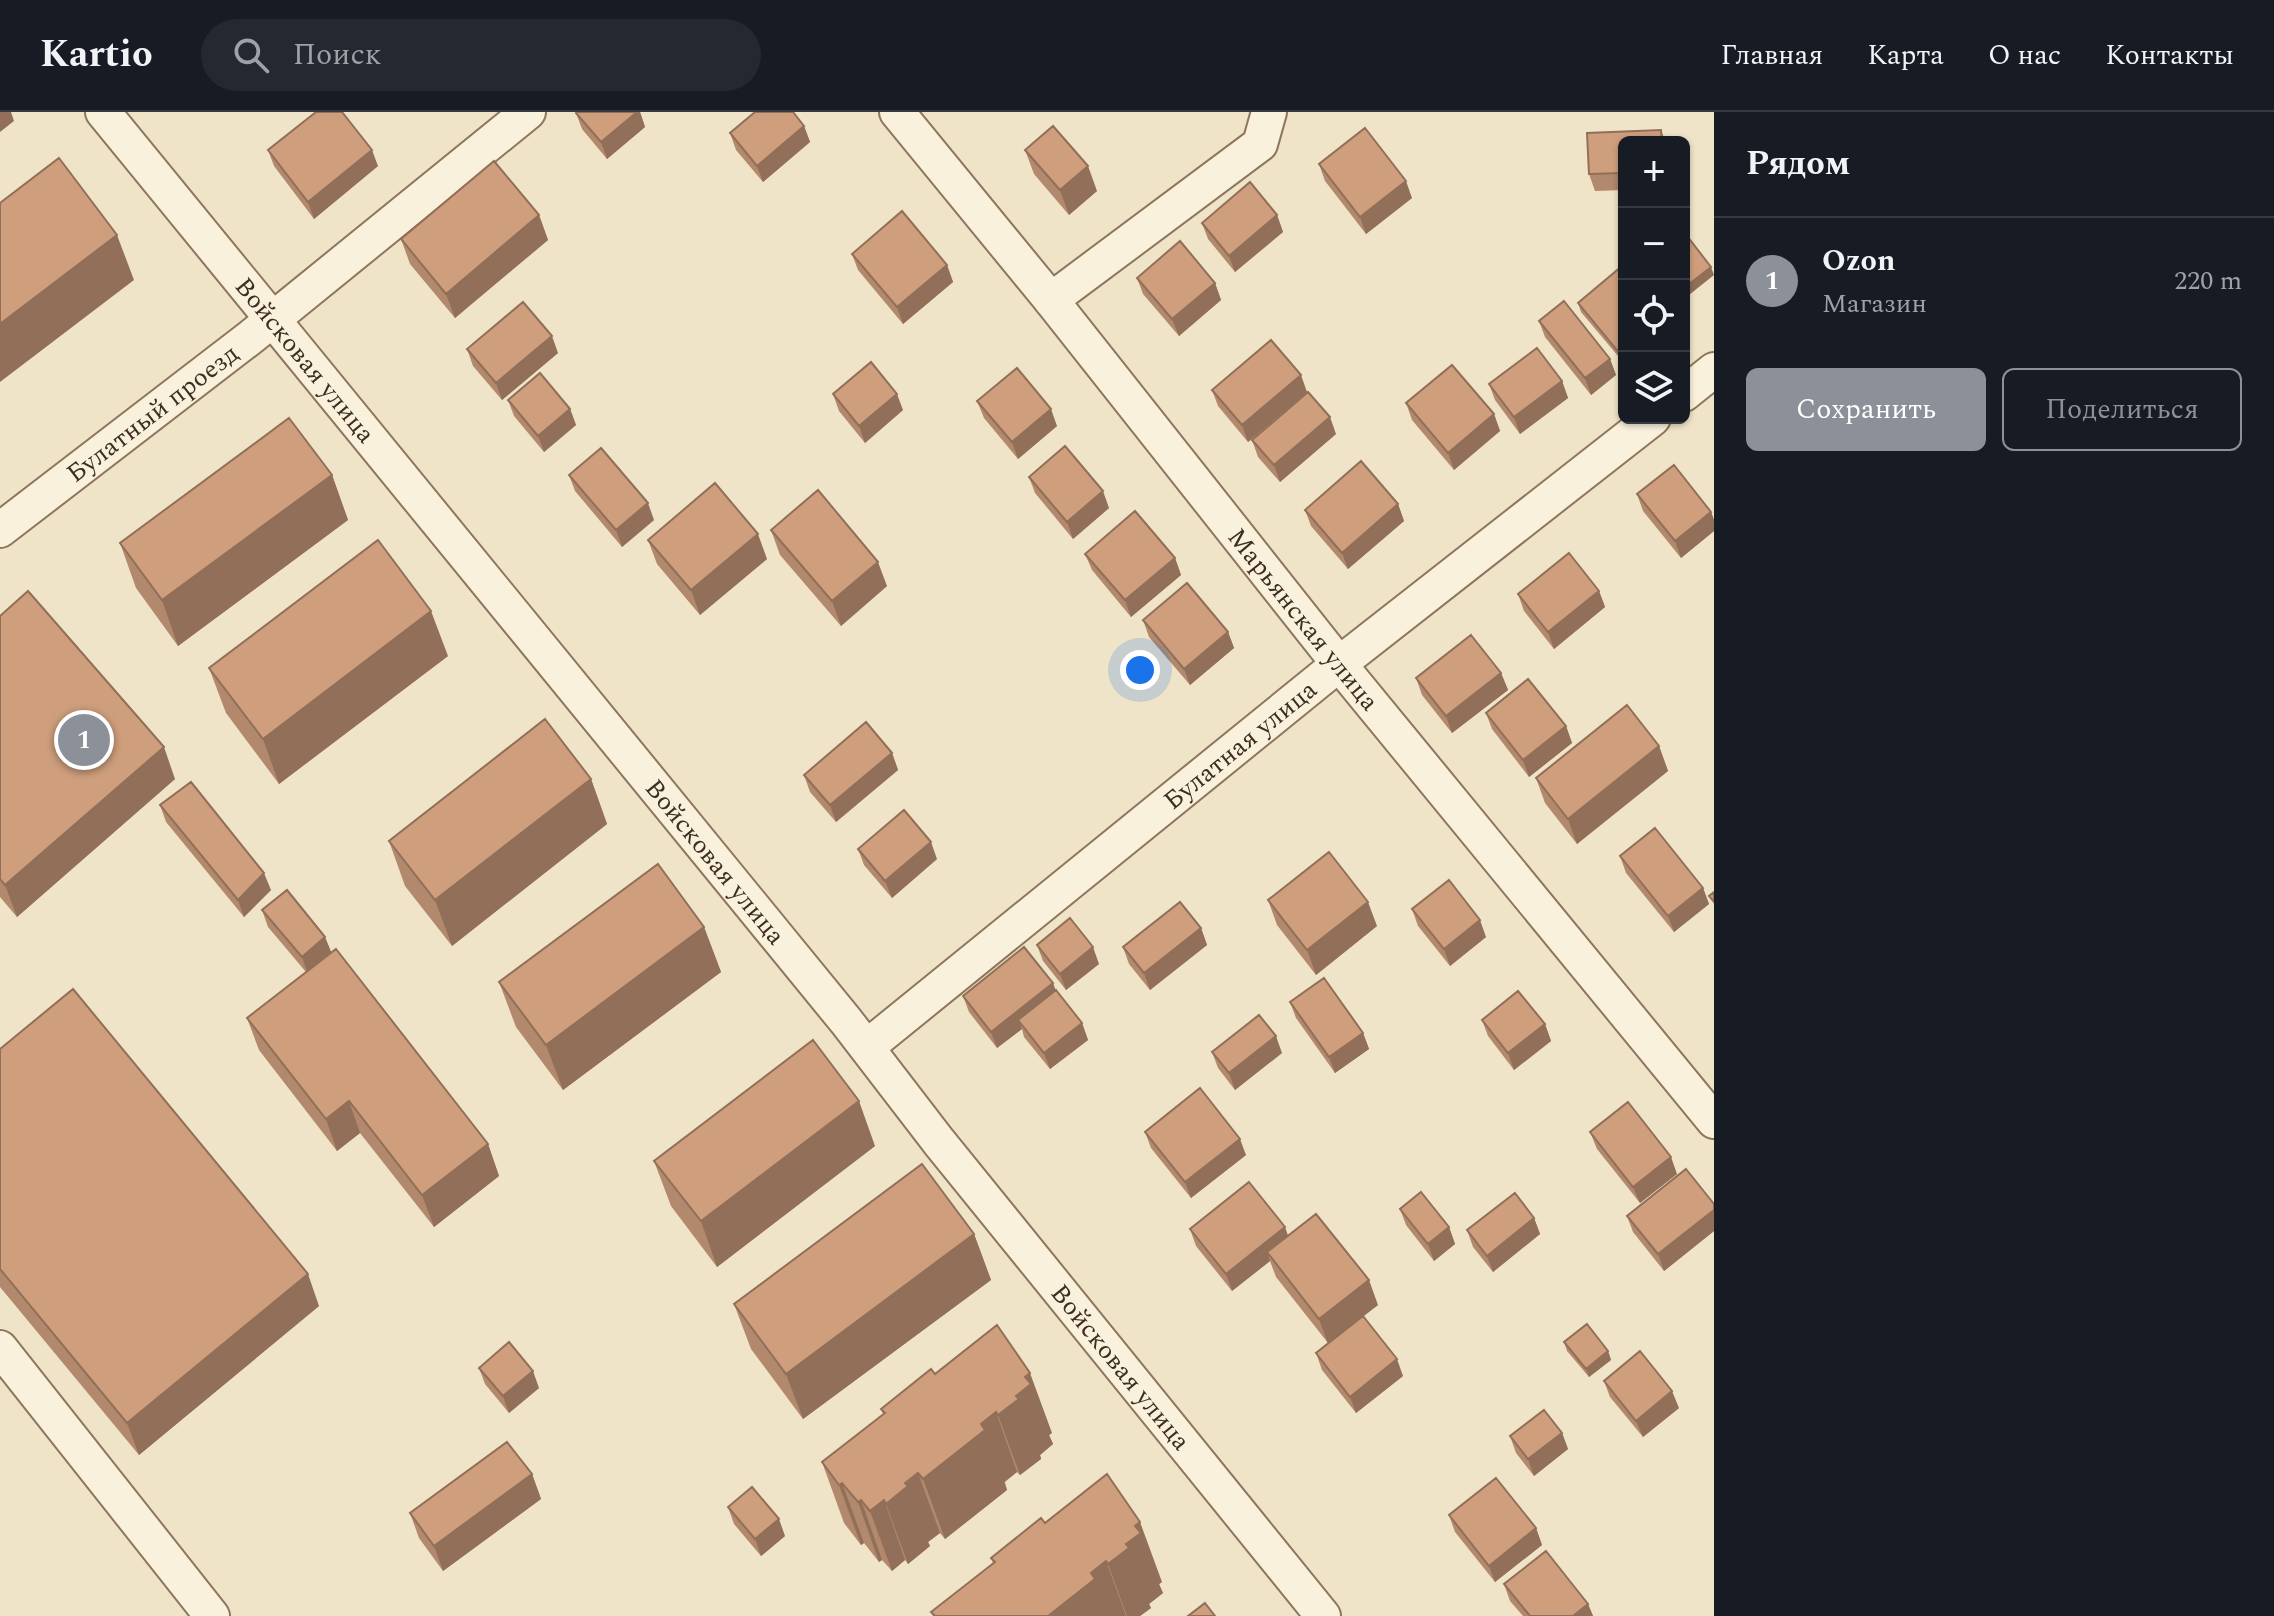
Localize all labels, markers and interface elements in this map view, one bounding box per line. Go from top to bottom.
search box [201,19,761,91]
text: Kartio [40,26,153,84]
text: Поиск [293,32,381,78]
icon: search [229,33,273,77]
text: Главная [1721,34,1823,77]
text: Карта [1867,34,1944,77]
text: О нас [1988,34,2061,77]
text: Контакты [2105,34,2234,77]
map controls [1618,136,1690,424]
button: + [1618,136,1690,208]
text: Рядом [1746,138,1850,190]
button: − [1618,208,1690,280]
text: Ozon [1822,238,1896,284]
text: 1 [1765,261,1779,301]
text: 220 m [2174,261,2242,301]
street label: Войсковая улица [225,269,385,452]
button: locate [1618,280,1690,352]
text: Магазин [1822,284,1927,324]
street label: Булатный проезд [58,334,248,493]
button: layers [1618,352,1690,424]
button: Сохранить [1746,368,1986,451]
button: Поделиться [2002,368,2242,451]
street label: Марьянская улица [1217,519,1389,720]
your location [1120,650,1160,690]
street label: Булатная улица [1155,670,1326,820]
pin: 1 [58,710,110,770]
street label: Войсковая улица [635,770,795,954]
street label: Войсковая улица [1040,1275,1200,1460]

